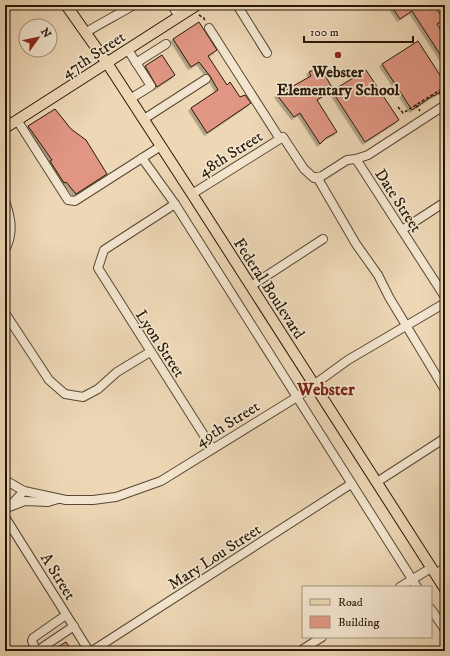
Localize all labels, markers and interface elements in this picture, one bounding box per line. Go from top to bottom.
north arrow [18,18,58,58]
scale bar [304,18,413,44]
text: N [37,25,54,41]
text: 100 m [310,25,339,40]
street label: 47th Street [58,27,129,83]
marker: Webster Elementary School [333,50,343,60]
place label: Webster Elementary School [277,62,400,100]
street label: 48th Street [195,126,266,181]
street label: Date Street [370,165,426,236]
street label: Federal Boulevard [229,234,309,343]
street label: Lyon Street [131,306,189,381]
district label: Webster [296,379,355,401]
street label: 49th Street [192,396,263,451]
street label: Mary Lou Street [164,519,265,594]
street label: A Street [36,549,80,604]
legend [302,586,432,638]
text: Road [338,595,363,610]
text: Building [338,615,379,630]

